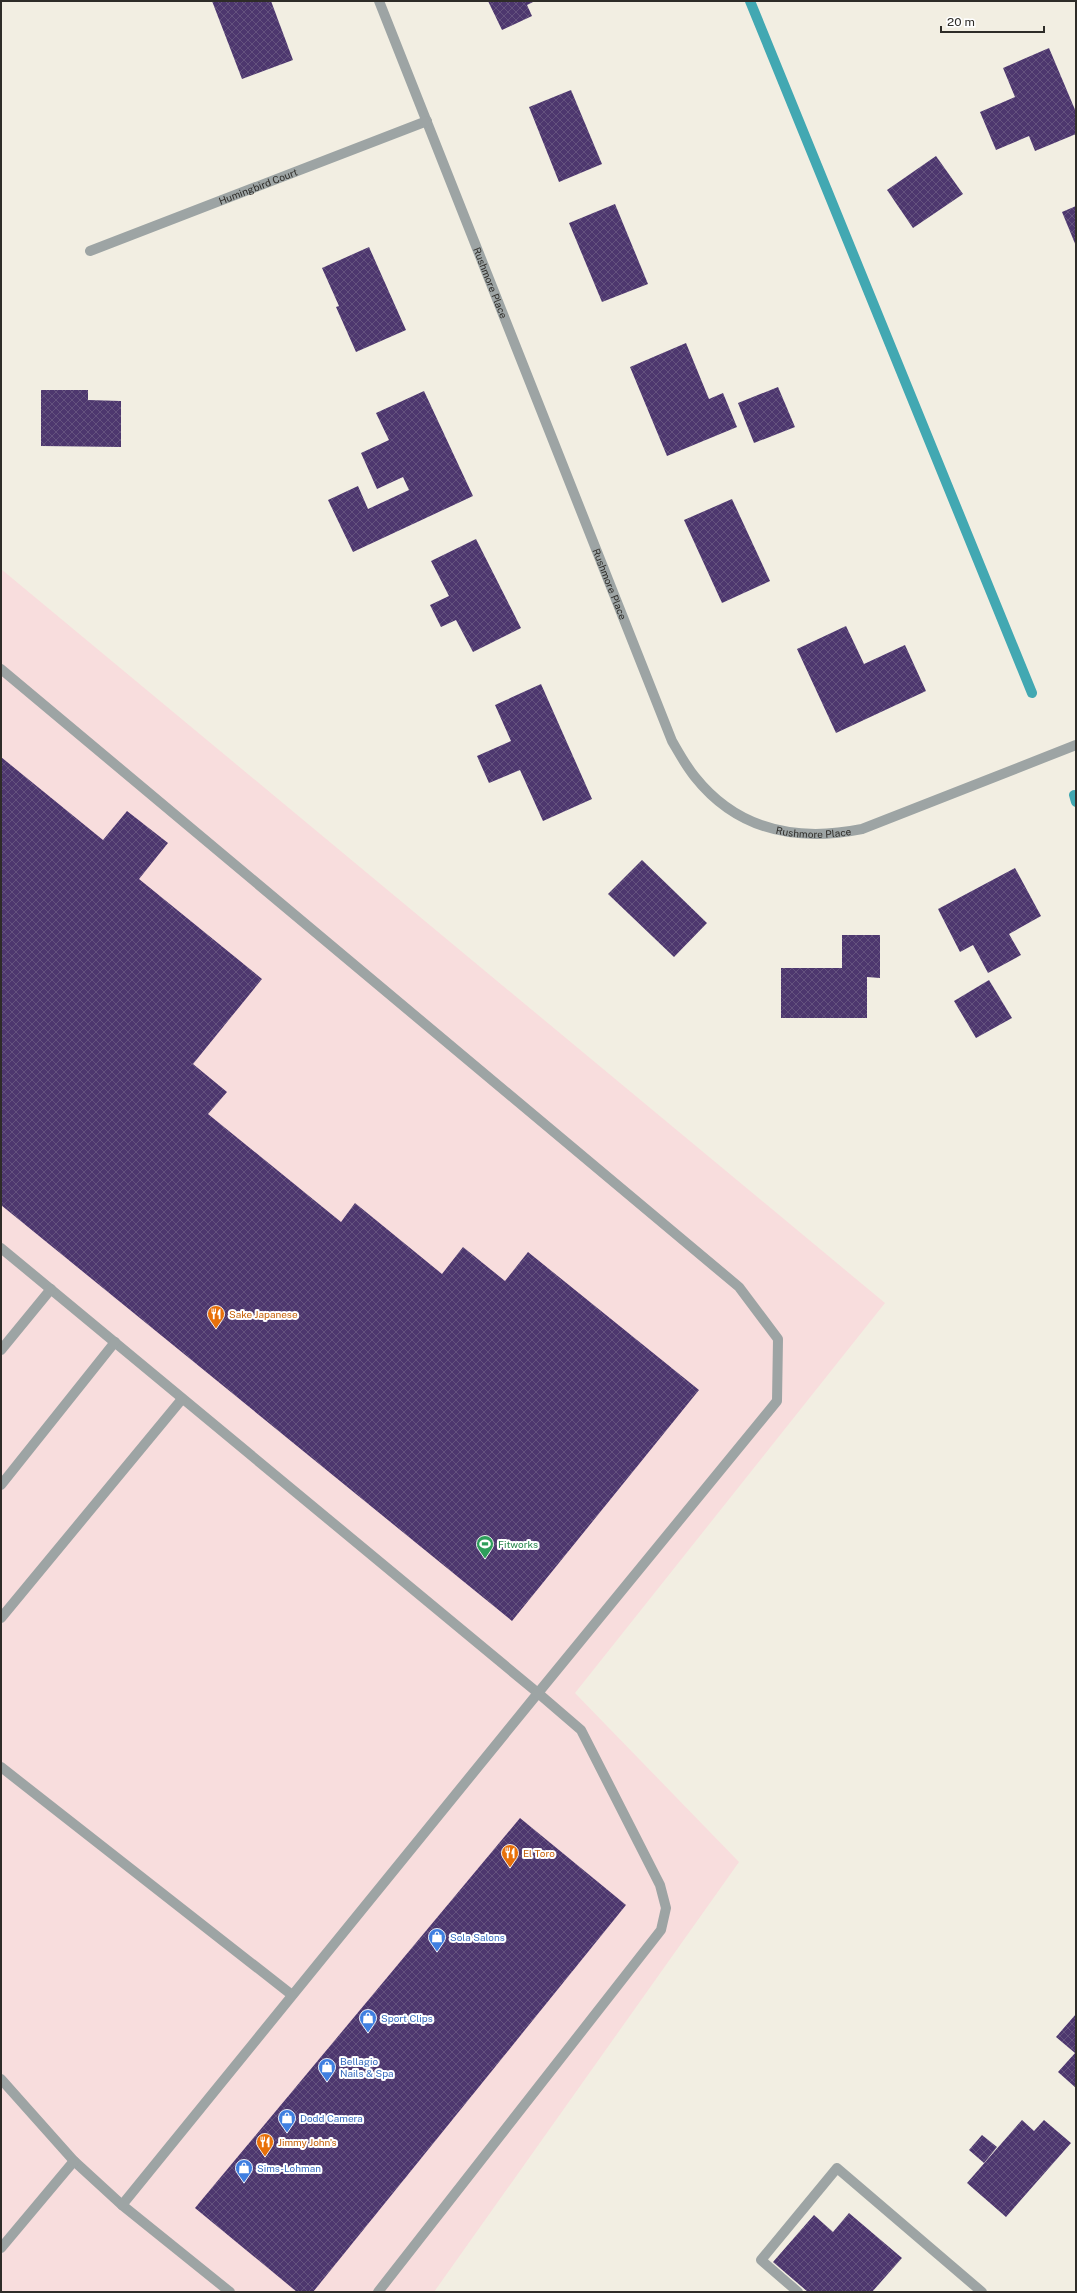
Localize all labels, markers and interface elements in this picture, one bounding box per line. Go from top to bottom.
scale bar [941,8,1044,34]
text: 20 m [947,15,975,29]
street label: Humingbird Court [217,166,299,207]
street label: Rushmore Place [471,245,510,320]
street label: Rushmore Place [590,547,629,622]
street label: Rushmore Place [775,824,852,840]
restaurant icon: Sake Japanese [206,1304,226,1329]
place label: Sake Japanese [229,1308,298,1320]
sports icon: Fitworks [475,1534,495,1559]
place label: Fitworks [498,1538,538,1550]
restaurant icon: El Toro [500,1843,520,1868]
place label: El Toro [523,1847,555,1859]
shop icon: Sola Salons [427,1927,447,1952]
place label: Sola Salons [450,1931,505,1943]
shop icon: Sport Clips [358,2008,378,2033]
place label: Sport Clips [381,2012,433,2024]
place label: Bellagio Nails & Spa [340,2055,394,2079]
shop icon: Bellagio Nails & Spa [317,2057,337,2082]
shop icon: Dodd Camera [277,2108,297,2133]
place label: Dodd Camera [300,2112,363,2124]
restaurant icon: Jimmy John's [255,2132,275,2157]
place label: Jimmy John's [278,2136,337,2148]
shop icon: Sims-Lohman [234,2158,254,2183]
place label: Sims-Lohman [257,2162,321,2174]

